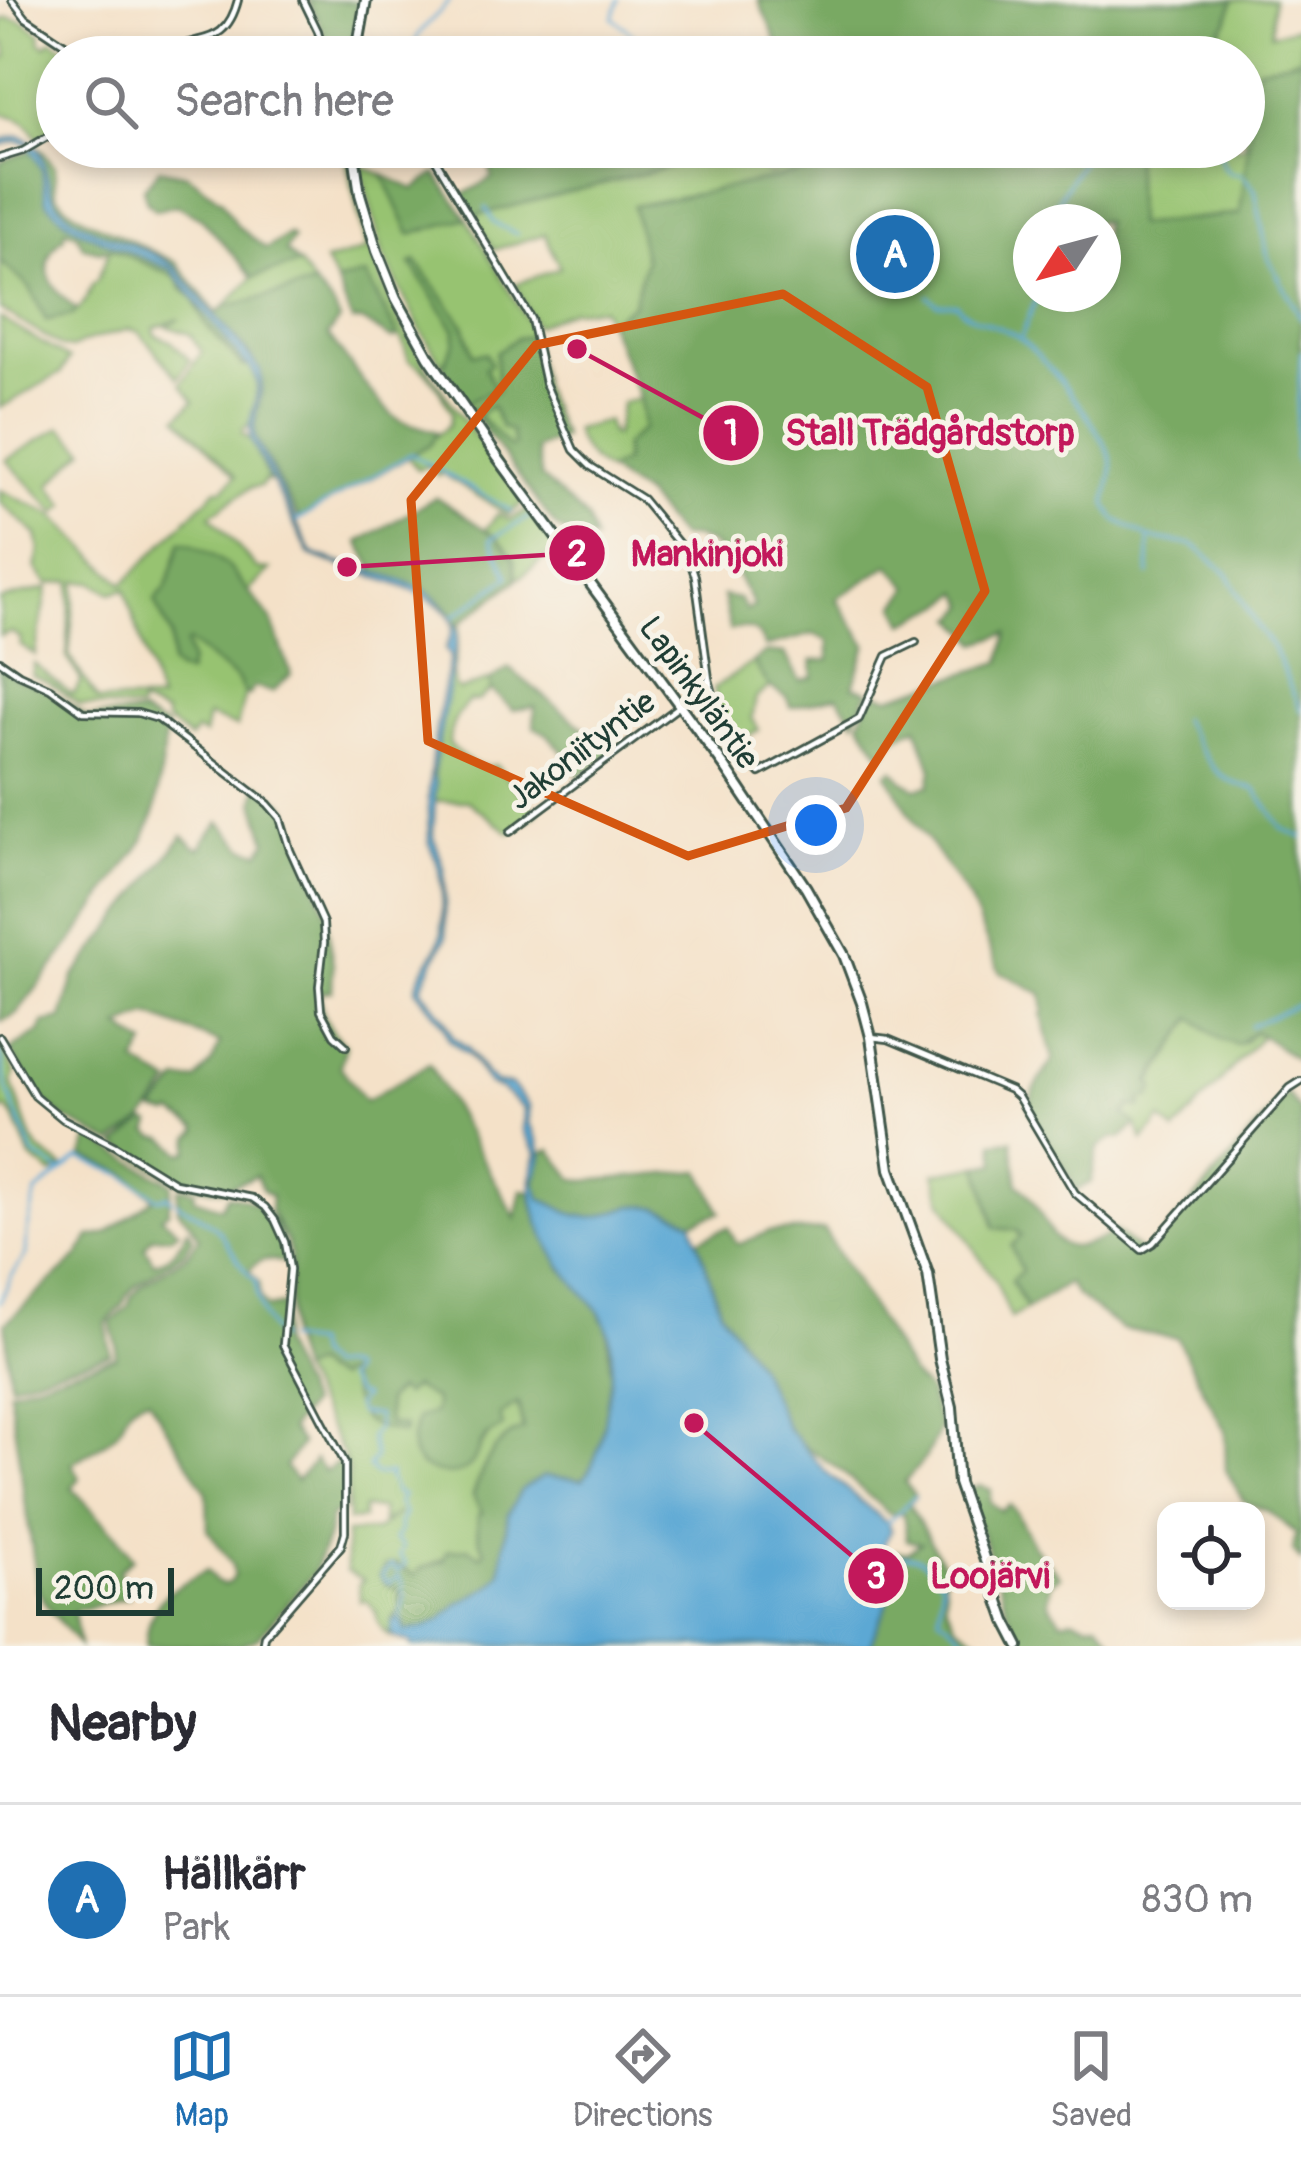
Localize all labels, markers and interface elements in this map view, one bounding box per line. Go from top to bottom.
search box [36,36,1265,168]
icon: search [78,69,144,135]
text: Search here [174,74,394,130]
north arrow [1013,204,1121,312]
pin: A [856,209,934,299]
callout: Stall Trädgårdstorp [701,397,1099,469]
text: 1 [724,411,738,456]
text: Stall Trädgårdstorp [785,411,1075,456]
callout: Mankinjoki [547,517,808,589]
text: 2 [567,532,587,577]
text: Mankinjoki [631,532,783,577]
street label: Lapinkyläntie [630,608,768,777]
street label: Jakoniityntie [500,681,664,819]
your location [786,795,846,855]
map controls [1157,1502,1265,1610]
button: locate [1157,1502,1265,1610]
callout: Loojärvi [846,1540,1074,1612]
text: 3 [866,1554,886,1599]
text: Loojärvi [930,1554,1050,1599]
scale bar [36,1562,174,1615]
text: 200 m [54,1568,154,1609]
text: Nearby [48,1692,196,1756]
text: Hällkärr [162,1847,306,1903]
text: A [74,1875,100,1924]
text: 830 m [1142,1875,1253,1924]
text: Park [162,1903,230,1952]
tab: Map [169,2023,235,2136]
tab: Directions [573,2023,713,2136]
tab: Saved [1050,2023,1132,2136]

